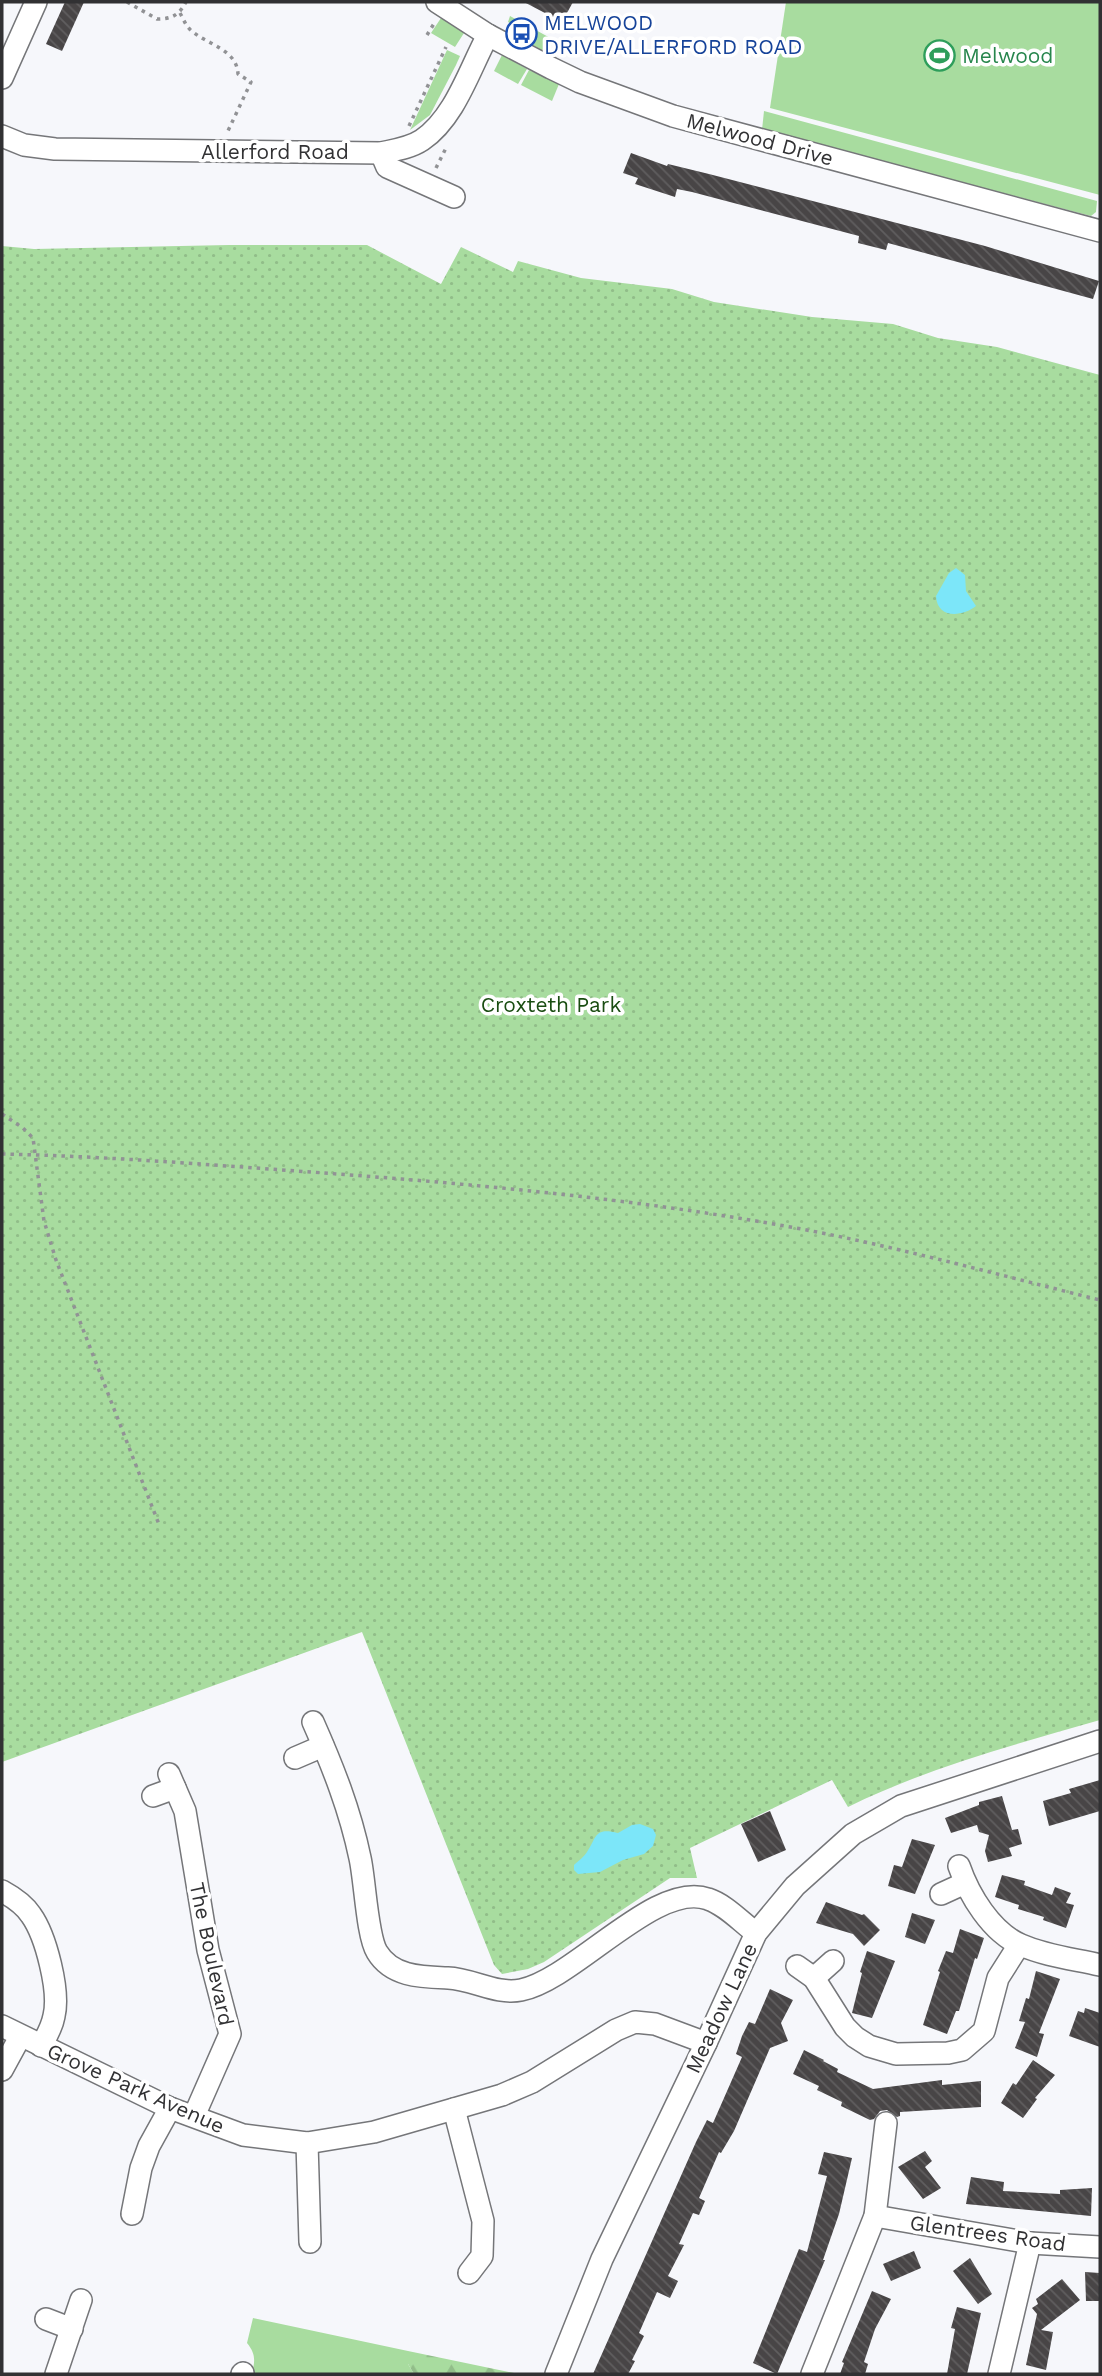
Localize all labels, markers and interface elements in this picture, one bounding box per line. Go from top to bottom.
place label: MELWOOD DRIVE/ALLERFORD ROAD [544,10,802,59]
bus stop icon: MELWOOD DRIVE/ALLERFORD ROAD [504,17,538,51]
sports icon: Melwood [922,38,956,72]
place label: Melwood [962,43,1054,68]
street label: Melwood Drive [684,107,836,171]
street label: Allerford Road [201,139,349,164]
park label: Croxteth Park [481,992,621,1017]
street label: The Boulevard [185,1880,239,2028]
street label: Meadow Lane [680,1939,762,2077]
street label: Grove Park Avenue [43,2038,229,2138]
street label: Glentrees Road [908,2210,1068,2256]

